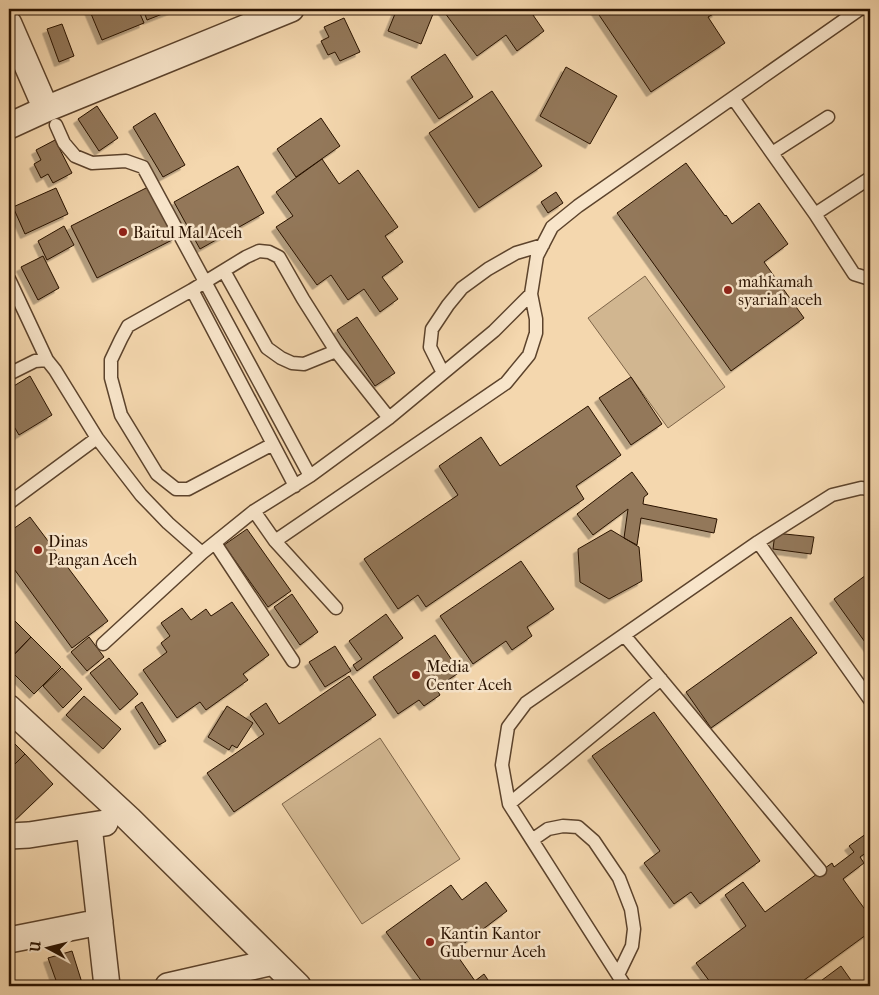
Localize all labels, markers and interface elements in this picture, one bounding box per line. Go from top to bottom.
place label: Baitul Mal Aceh [133,223,242,242]
marker: Baitul Mal Aceh [117,226,129,238]
place label: mahkamah syariah aceh [738,272,822,309]
marker: mahkamah syariah aceh [722,284,734,296]
place label: Dinas Pangan Aceh [48,532,137,569]
marker: Dinas Pangan Aceh [32,544,44,556]
place label: Media Center Aceh [426,657,512,694]
marker: Media Center Aceh [410,669,422,681]
north arrow [22,922,72,972]
place label: Kantin Kantor Gubernur Aceh [440,924,546,961]
marker: Kantin Kantor Gubernur Aceh [424,936,436,948]
text: U [26,940,45,954]

